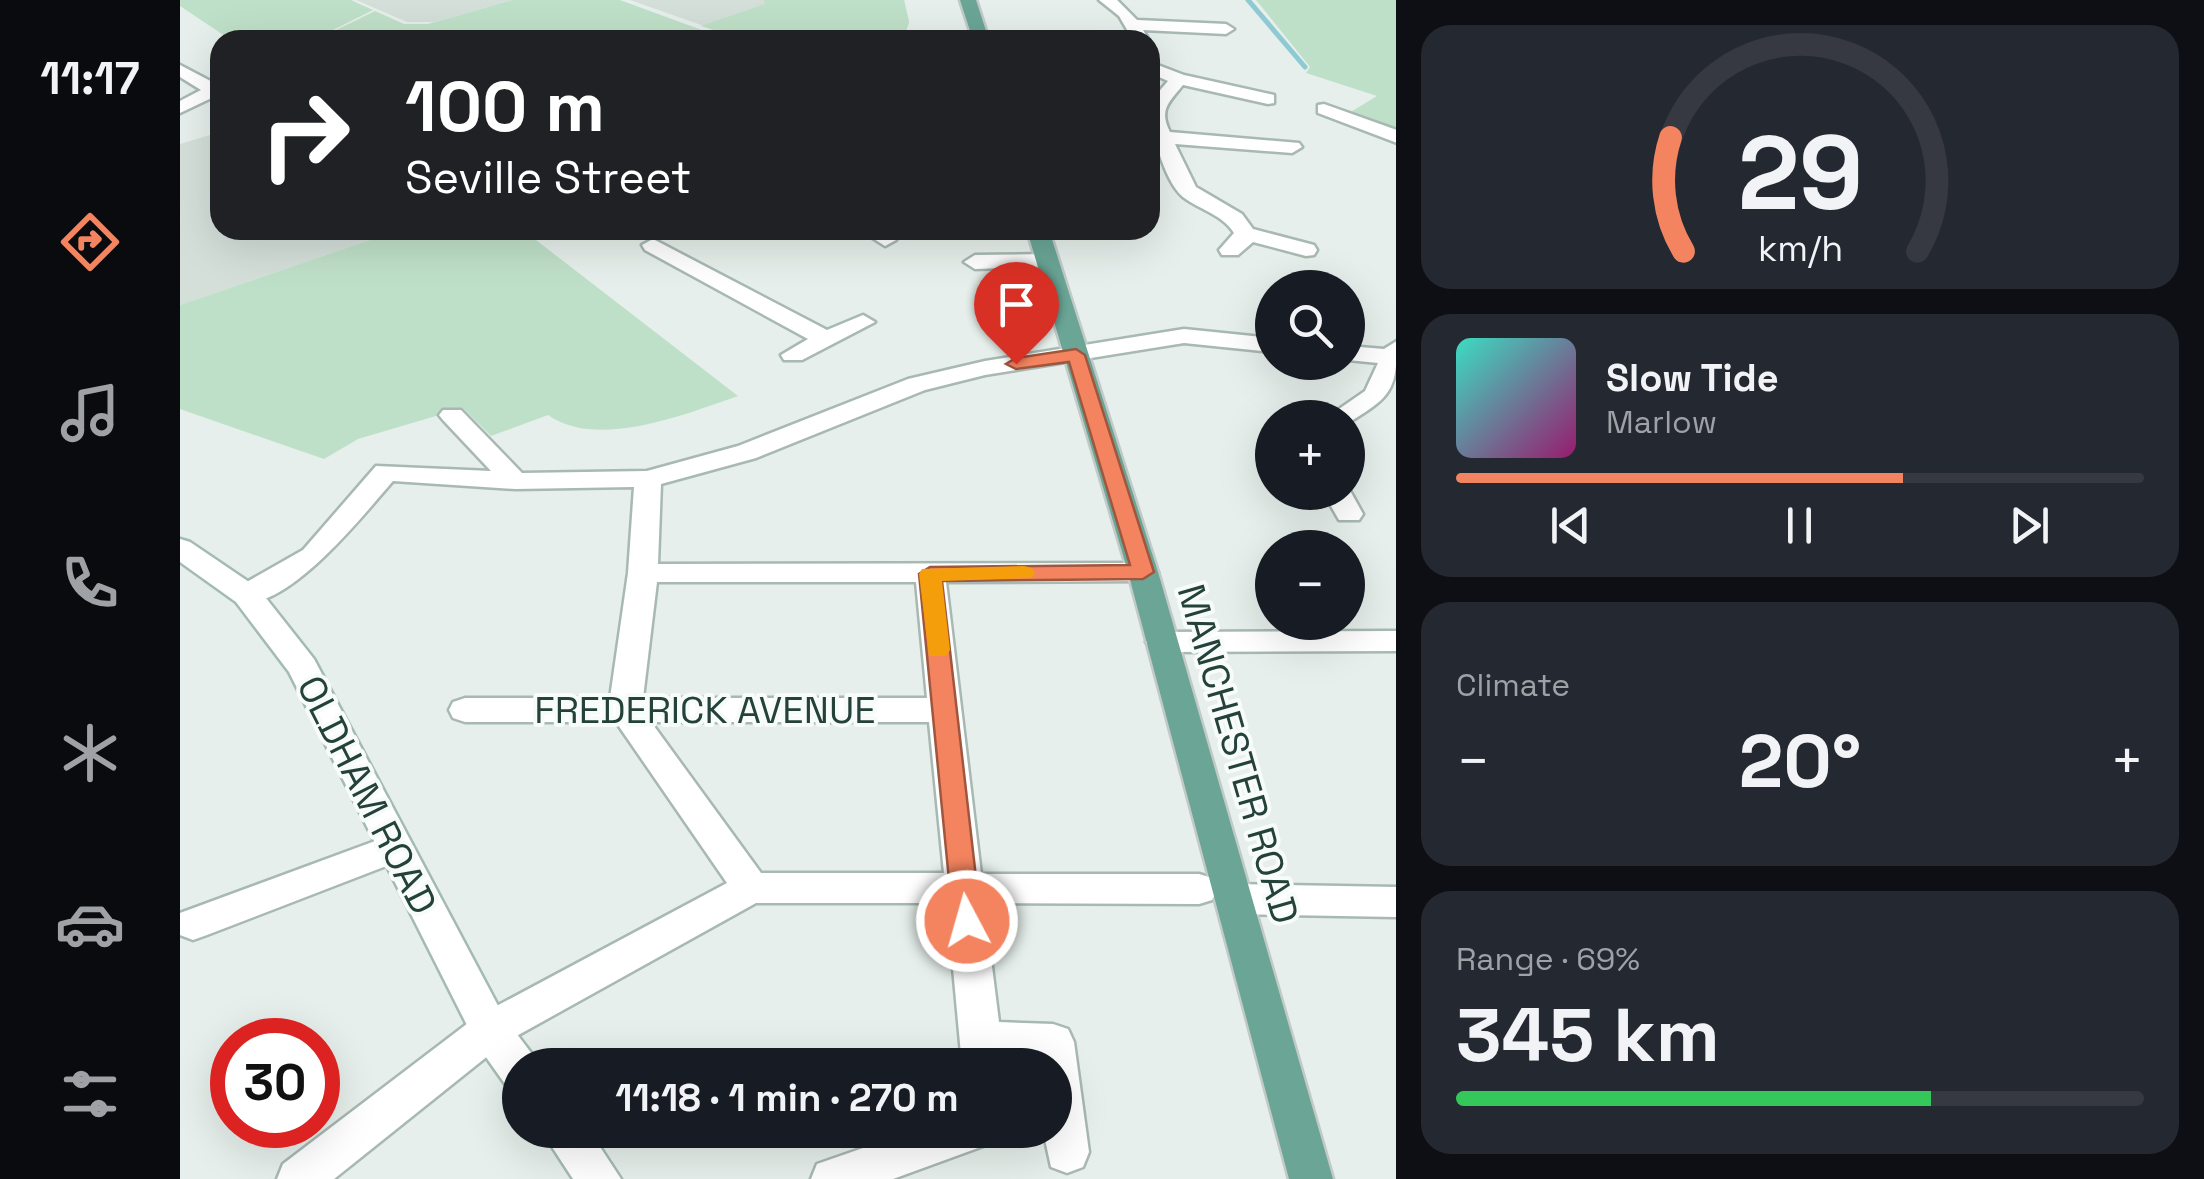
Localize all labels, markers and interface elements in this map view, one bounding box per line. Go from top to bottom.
text: 11:17 [40,50,140,107]
text: 100 m [405,62,605,151]
icon: right [240,70,370,200]
text: 29 [1737,107,1863,239]
text: Seville Street [405,149,691,206]
icon: directions [55,207,125,277]
text: km/h [1757,226,1843,271]
pin [974,262,1059,365]
map controls [1255,270,1365,640]
button: search [1255,270,1365,380]
icon: arrive [989,277,1044,332]
text: Slow Tide [1606,354,1779,402]
icon: music [55,378,125,448]
button: + [1255,400,1365,510]
text: Marlow [1606,402,1717,442]
icon: previous [1543,498,1598,553]
icon: pause [1772,498,1827,553]
icon: next [2002,498,2057,553]
button: − [1255,530,1365,640]
icon: phone [55,548,125,618]
street label: MANCHESTER ROAD [1167,579,1309,929]
text: Climate [1456,665,1570,705]
street label: OLDHAM ROAD [286,668,448,922]
street label: FREDERICK AVENUE [534,686,876,734]
text: 20° [1739,713,1861,809]
icon: climate [55,718,125,788]
text: − [1456,726,1490,796]
text: + [2110,726,2144,796]
position arrow [915,869,1019,973]
icon: car [55,889,125,959]
text: Range · 69% [1456,939,1640,979]
text: 345 km [1456,987,1720,1083]
speed limit sign: 30 [210,1018,340,1148]
icon: filters [55,1059,125,1129]
text: 11:18 · 1 min · 270 m [615,1074,959,1122]

